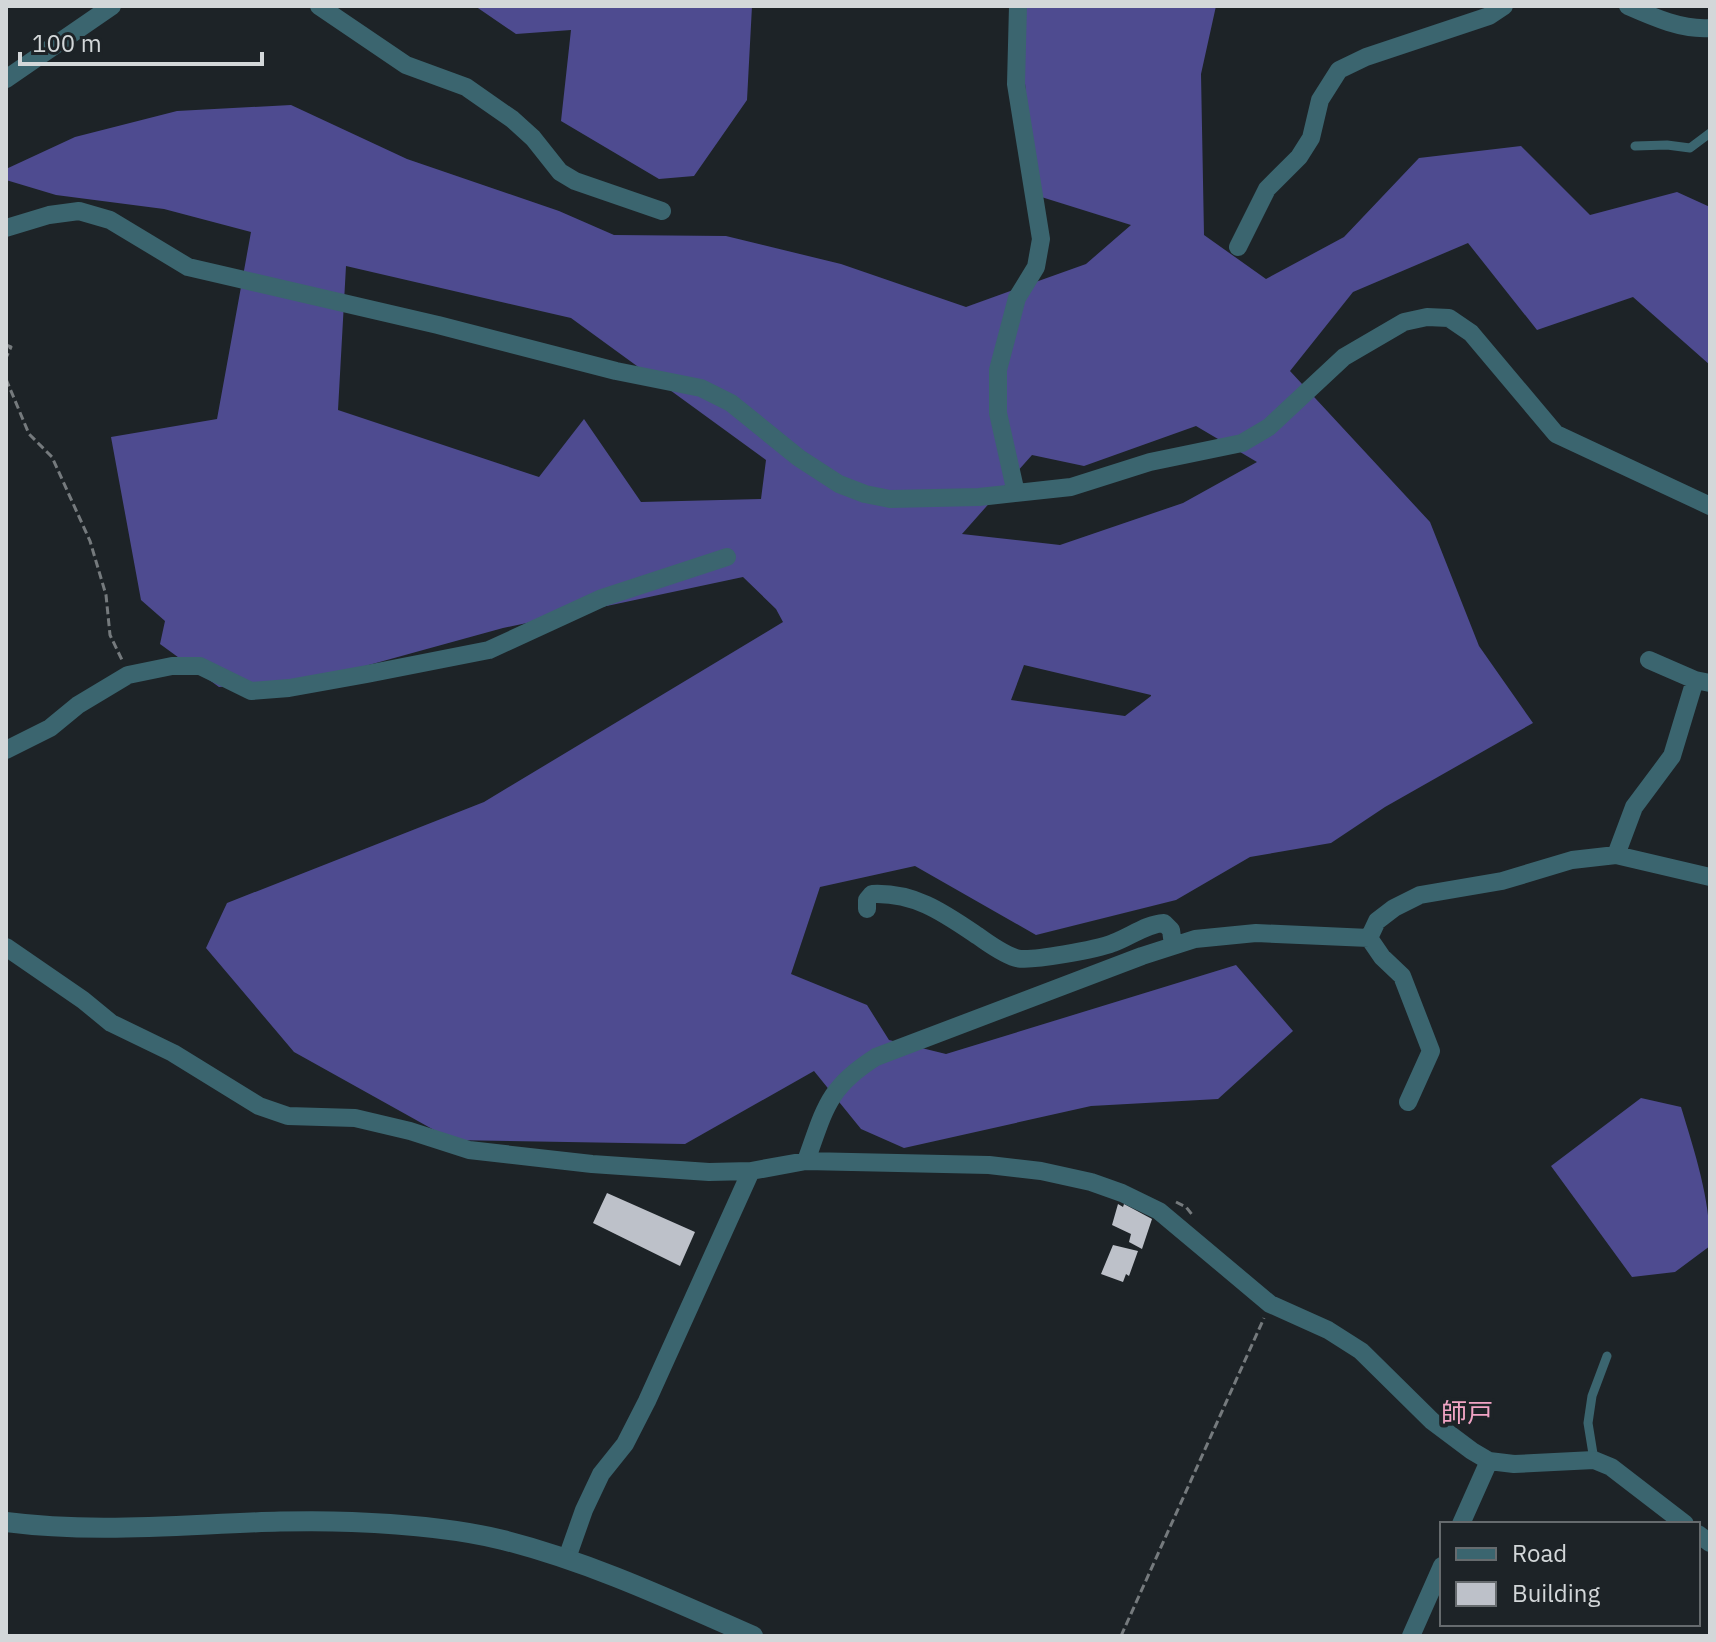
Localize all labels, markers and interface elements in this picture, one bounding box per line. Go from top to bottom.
scale bar [20,16,262,66]
text: 100 m [32,27,102,59]
district label: 師戸 [1441,1395,1493,1429]
legend [1440,1522,1700,1626]
text: Road [1512,1537,1567,1569]
text: Building [1512,1577,1600,1609]

